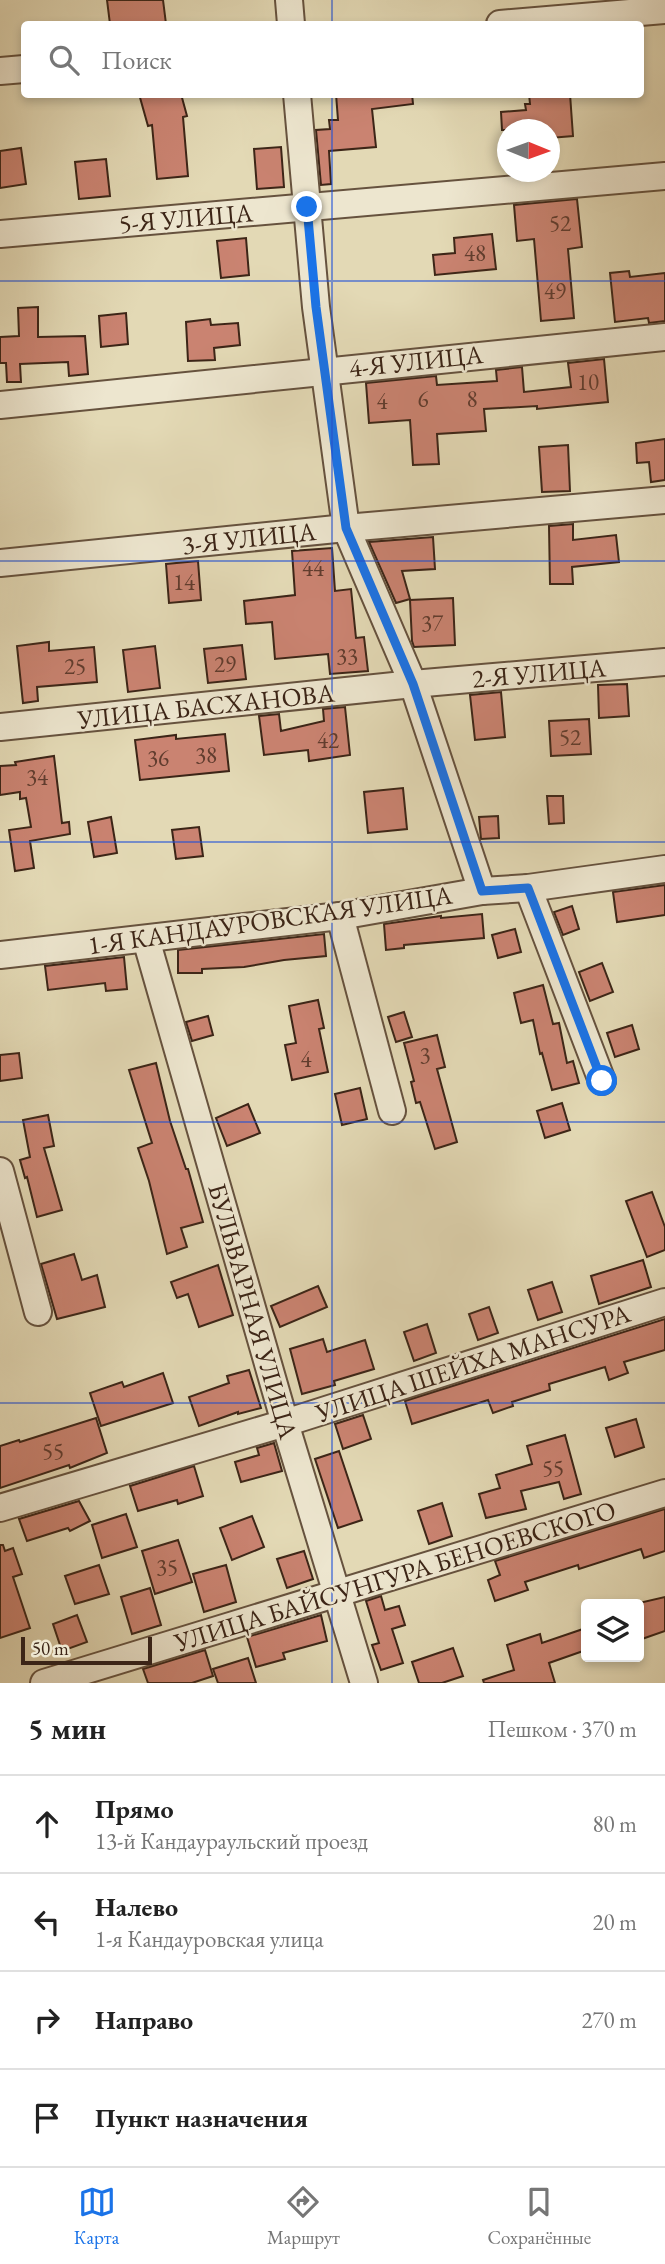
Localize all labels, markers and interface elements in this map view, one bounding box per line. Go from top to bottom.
search box [21,21,644,98]
icon: search [45,41,83,79]
text: Поиск [101,43,172,77]
north arrow [497,119,560,182]
route end [291,191,322,222]
street label: 5-Я УЛИЦА [117,195,255,241]
house number: 52 [549,208,571,238]
house number: 48 [464,238,486,268]
house number: 49 [544,276,566,306]
street label: 4-Я УЛИЦА [347,337,486,385]
house number: 10 [577,367,599,397]
house number: 6 [417,384,429,414]
house number: 8 [466,384,478,414]
house number: 4 [376,386,388,416]
street label: 3-Я УЛИЦА [180,514,319,562]
house number: 44 [302,553,325,583]
house number: 14 [173,567,196,597]
house number: 37 [421,608,444,638]
house number: 33 [336,641,358,671]
house number: 29 [214,649,236,679]
street label: 2-Я УЛИЦА [470,650,608,696]
house number: 25 [64,651,86,681]
street label: УЛИЦА БАСХАНОВА [75,675,337,737]
house number: 52 [559,722,581,752]
house number: 42 [317,725,339,755]
house number: 38 [195,740,217,770]
house number: 36 [147,743,169,773]
house number: 34 [26,762,49,792]
street label: 1-Я КАНДАУРОВСКАЯ УЛИЦА [86,877,455,962]
house number: 3 [419,1040,431,1070]
house number: 4 [300,1044,312,1074]
route start [586,1065,617,1096]
street label: БУЛЬВАРНАЯ УЛИЦА [200,1179,306,1444]
street label: УЛИЦА ШЕЙХА МАНСУРА [310,1296,636,1430]
house number: 55 [42,1436,64,1466]
house number: 55 [542,1453,564,1483]
street label: УЛИЦА БАЙСУНГУРА БЕНОЕВСКОГО [169,1493,620,1660]
house number: 35 [156,1552,178,1582]
map controls [581,1599,644,1662]
button: layers [581,1599,644,1662]
scale bar [21,1634,152,1666]
text: 50 m [32,1636,69,1661]
text: 5 мин [28,1709,106,1748]
text: Пешком · 370 m [488,1714,637,1744]
text: Прямо [95,1792,174,1826]
icon: ahead [28,1805,66,1843]
text: 80 m [592,1809,637,1839]
text: 13-й Кандаураульский проезд [95,1826,368,1856]
text: Налево [95,1890,178,1924]
icon: left [28,1903,66,1941]
text: 20 m [592,1907,637,1937]
text: 1-я Кандауровская улица [95,1924,324,1954]
icon: right [28,2001,66,2039]
text: Направо [95,2003,193,2037]
text: 270 m [581,2005,637,2035]
icon: arrive [28,2099,66,2137]
text: Пункт назначения [95,2101,308,2135]
tab: Карта [74,2183,119,2250]
tab: Маршрут [267,2183,340,2250]
tab: Сохранённые [488,2183,591,2250]

